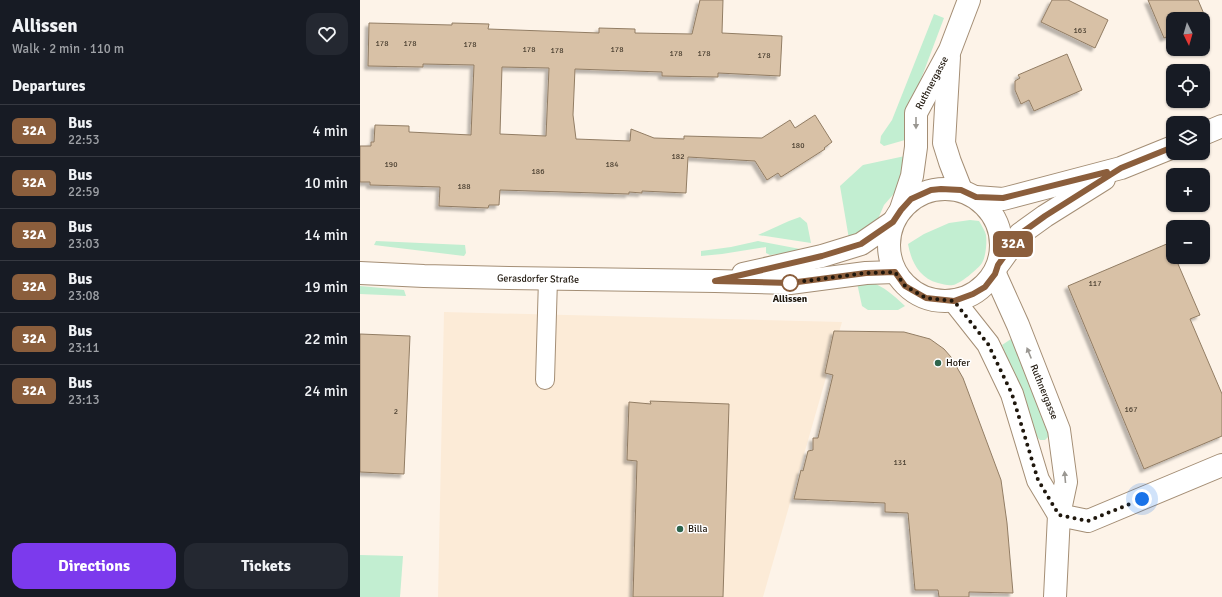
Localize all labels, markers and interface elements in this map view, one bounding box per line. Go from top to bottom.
north arrow [1166,12,1210,56]
map controls [1166,12,1210,264]
button: heart [306,13,348,55]
text: Allissen [12,14,78,38]
house number: 163 [1074,25,1086,35]
house number: 178 [376,38,388,48]
house number: 178 [404,38,416,48]
house number: 178 [464,39,476,49]
text: Walk · 2 min · 110 m [12,41,124,57]
house number: 178 [523,44,535,54]
house number: 178 [611,44,623,54]
house number: 178 [551,45,563,55]
house number: 178 [670,48,682,58]
house number: 178 [698,48,710,58]
house number: 178 [758,50,770,60]
street label: Ruthnergasse [913,54,951,112]
button: locate [1166,64,1210,108]
text: Departures [12,77,85,95]
text: Bus [68,114,92,132]
button: layers [1166,116,1210,160]
one-way arrow [913,117,919,130]
text: 32A [22,122,46,139]
text: 4 min [312,122,348,140]
text: 22:53 [68,132,100,148]
house number: 180 [792,140,804,150]
house number: 182 [672,151,684,161]
house number: 190 [385,159,397,169]
house number: 184 [606,159,619,169]
text: Bus [68,166,92,184]
house number: 186 [532,166,544,176]
button: + [1166,168,1210,212]
text: 32A [22,174,46,191]
text: 10 min [304,174,348,192]
house number: 188 [458,181,470,191]
text: 22:59 [68,184,100,200]
text: Bus [68,218,92,236]
button: − [1166,220,1210,264]
text: 32A [22,226,46,243]
text: 14 min [304,226,348,244]
line badge: 32A [990,231,1036,257]
text: 32A [1001,235,1025,252]
text: 23:03 [68,236,100,252]
text: Bus [68,270,92,288]
street label: Gerasdorfer Straße [497,272,579,286]
marker: Allissen [781,274,799,292]
text: 32A [22,278,46,295]
text: 19 min [304,278,348,296]
house number: 117 [1089,278,1101,288]
text: 23:08 [68,288,100,304]
place label: Allissen [773,293,808,305]
text: Bus [68,322,92,340]
text: 32A [22,330,46,347]
text: 22 min [304,330,348,348]
text: 23:11 [68,340,100,356]
one-way arrow [1025,347,1031,359]
place label: Hofer [946,357,970,369]
marker: Hofer [933,358,943,368]
street label: Ruthnergasse [1028,363,1060,421]
text: Bus [68,374,92,392]
text: 32A [22,382,46,399]
text: 24 min [304,382,348,400]
text: 23:13 [68,392,100,408]
house number: 167 [1125,404,1137,414]
house number: 2 [394,406,398,416]
house number: 131 [894,457,906,467]
one-way arrow [1062,471,1068,483]
your location [1132,489,1152,509]
place label: Billa [688,523,708,535]
marker: Billa [675,524,685,534]
button: Directions [12,543,176,589]
button: Tickets [184,543,348,589]

